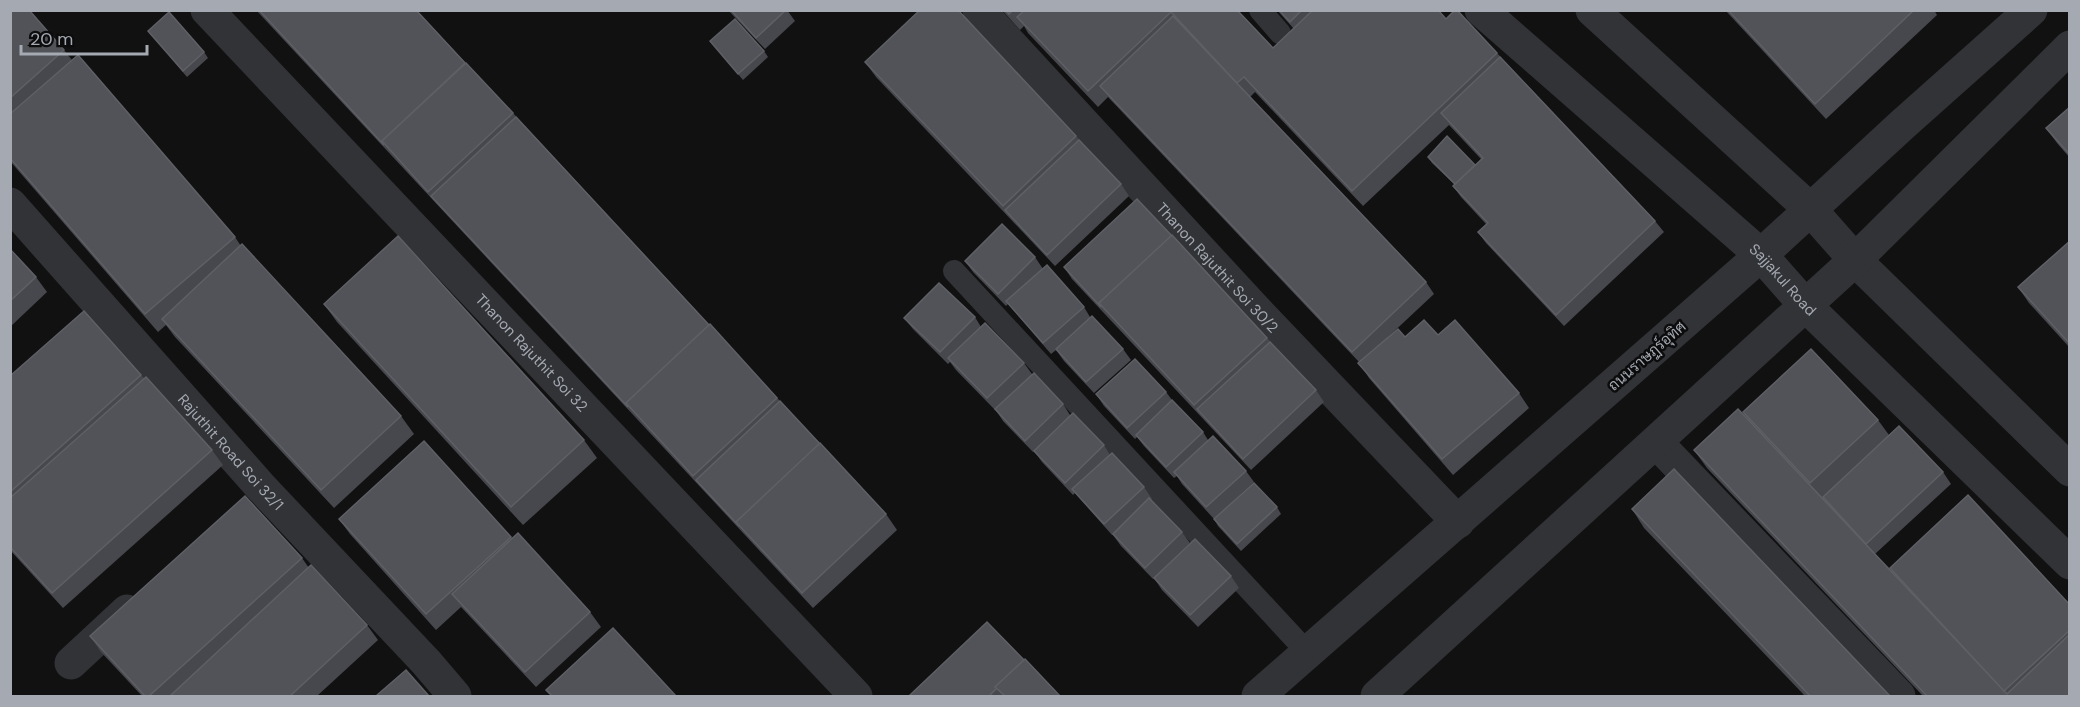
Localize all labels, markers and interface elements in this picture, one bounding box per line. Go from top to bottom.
scale bar [21,18,147,56]
text: 20 m [30,27,73,51]
street label: Thanon Rajuthit Soi 30/2 [1152,198,1283,337]
street label: Sajjakul Road [1745,239,1820,320]
street label: Thanon Rajuthit Soi 32 [471,290,592,416]
street label: ถนนราษฏร์อุทิศ [1604,317,1691,396]
street label: Rajuthit Road Soi 32/1 [173,390,288,515]

